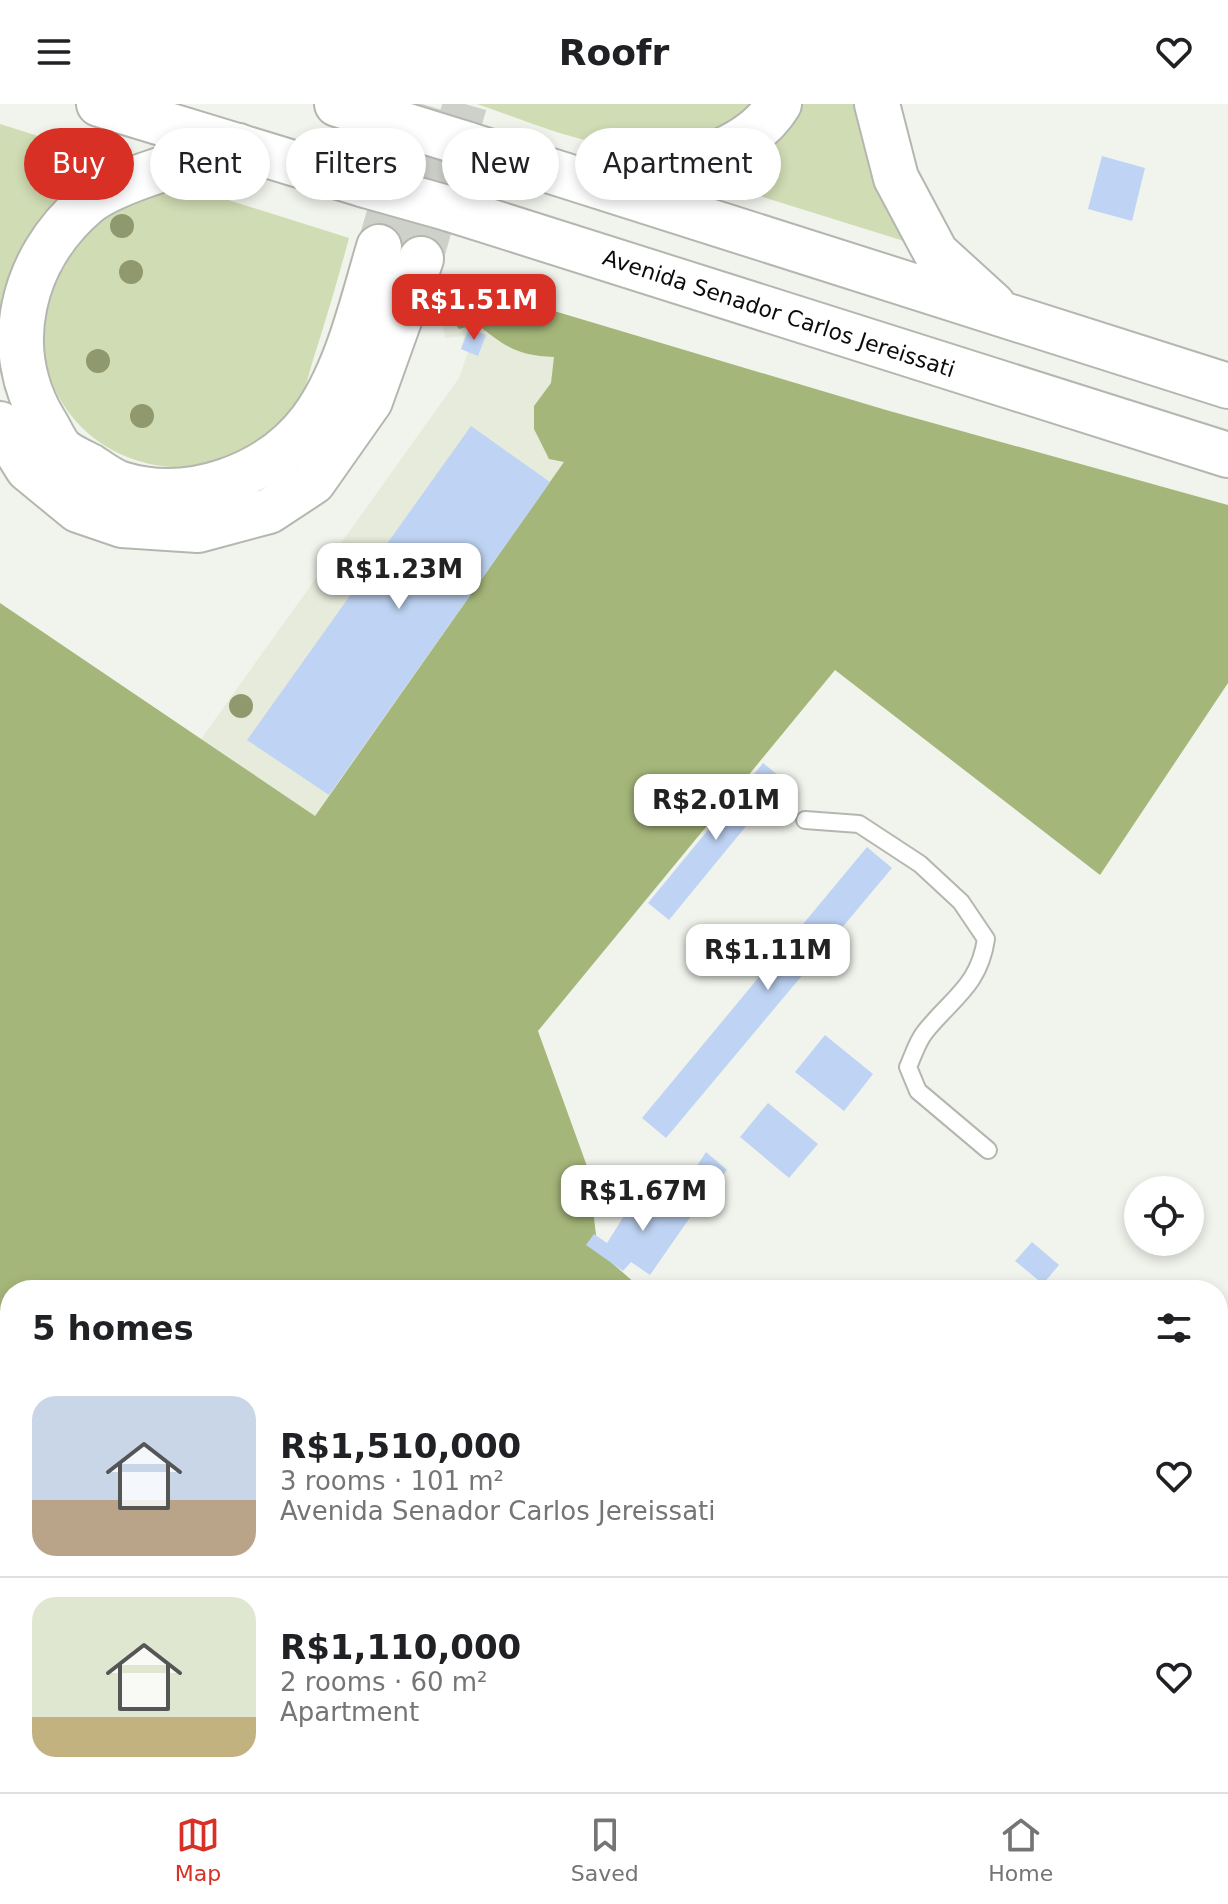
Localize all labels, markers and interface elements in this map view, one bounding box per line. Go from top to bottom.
icon: menu [32,30,76,74]
icon: heart [1152,30,1196,74]
text: Roofr [559,32,669,73]
chip: Buy [24,128,134,200]
chip: Rent [150,128,270,200]
chip: Filters [286,128,426,200]
chip: New [442,128,559,200]
chip: Apartment [575,128,781,200]
street label: Avenida Senador Carlos Jereissati [600,245,958,382]
pin: R$1.51M [400,274,548,342]
text: R$1.51M [410,285,538,315]
pin: R$1.23M [325,543,473,611]
text: R$1.23M [335,554,463,584]
pin: R$2.01M [642,774,790,842]
text: R$2.01M [652,785,780,815]
pin: R$1.11M [694,924,842,992]
text: R$1.11M [704,935,832,965]
pin: R$1.67M [569,1165,717,1233]
text: R$1.67M [579,1176,707,1206]
map controls [1124,1176,1204,1256]
button: locate [1124,1176,1204,1256]
icon: filters [1152,1306,1196,1350]
text: 5 homes [32,1308,194,1348]
text: R$1,510,000 [280,1426,521,1466]
icon: home [96,1428,192,1524]
icon: heart [1152,1454,1196,1498]
text: 3 rooms · 101 m² [280,1466,504,1496]
text: Avenida Senador Carlos Jereissati [280,1496,716,1526]
text: R$1,110,000 [280,1627,521,1667]
icon: home [96,1629,192,1725]
icon: heart [1152,1655,1196,1699]
text: 2 rooms · 60 m² [280,1667,488,1697]
text: Apartment [280,1697,419,1727]
tab: Map [175,1813,221,1886]
tab: Saved [571,1813,639,1886]
tab: Home [988,1813,1053,1886]

